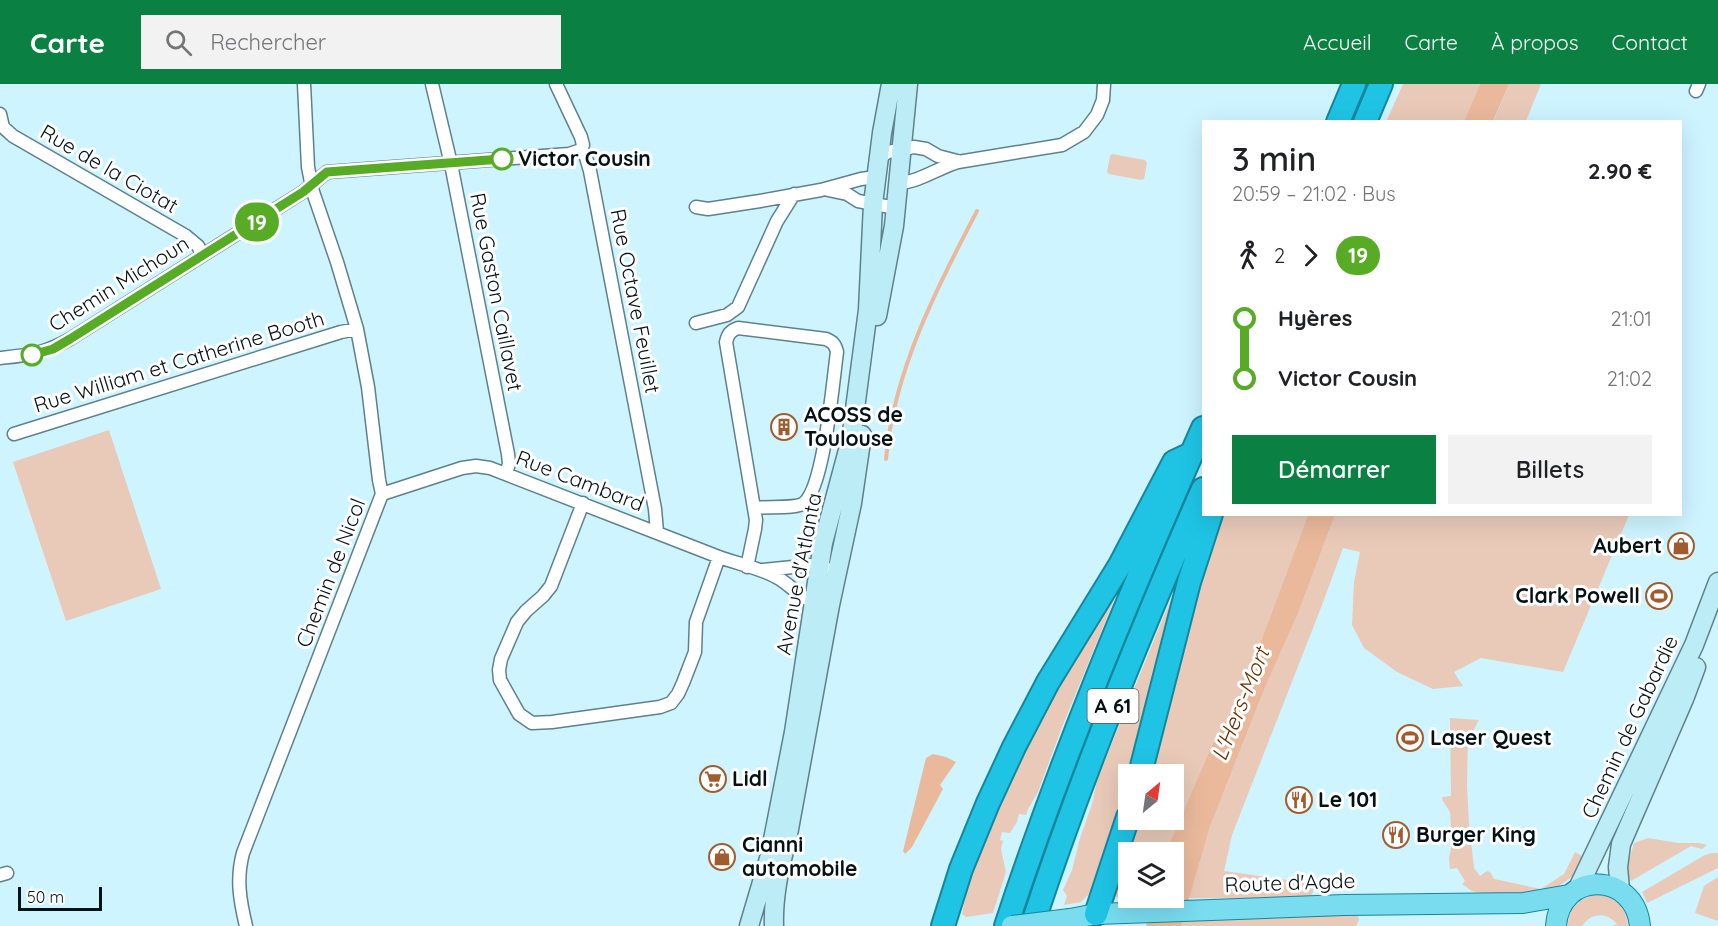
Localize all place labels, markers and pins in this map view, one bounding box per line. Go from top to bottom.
place label: Victor Cousin [518,145,651,171]
marker: Victor Cousin [491,148,513,170]
unlabelled marker [21,344,43,366]
place label: ACOSS de Toulouse [804,401,903,451]
building icon: ACOSS de Toulouse [769,412,799,442]
shop icon: Aubert [1666,531,1696,561]
place label: Aubert [1593,532,1662,558]
sports icon: Clark Powell [1644,581,1674,611]
place label: Clark Powell [1516,582,1640,608]
sports icon: Laser Quest [1395,723,1425,753]
place label: Laser Quest [1430,724,1552,750]
supermarket icon: Lidl [698,764,728,794]
place label: Lidl [732,765,768,791]
restaurant icon: Le 101 [1284,785,1314,815]
place label: Le 101 [1318,786,1377,812]
restaurant icon: Burger King [1381,820,1411,850]
place label: Burger King [1416,821,1536,847]
place label: Cianni automobile [742,831,857,881]
shop icon: Cianni automobile [707,842,737,872]

